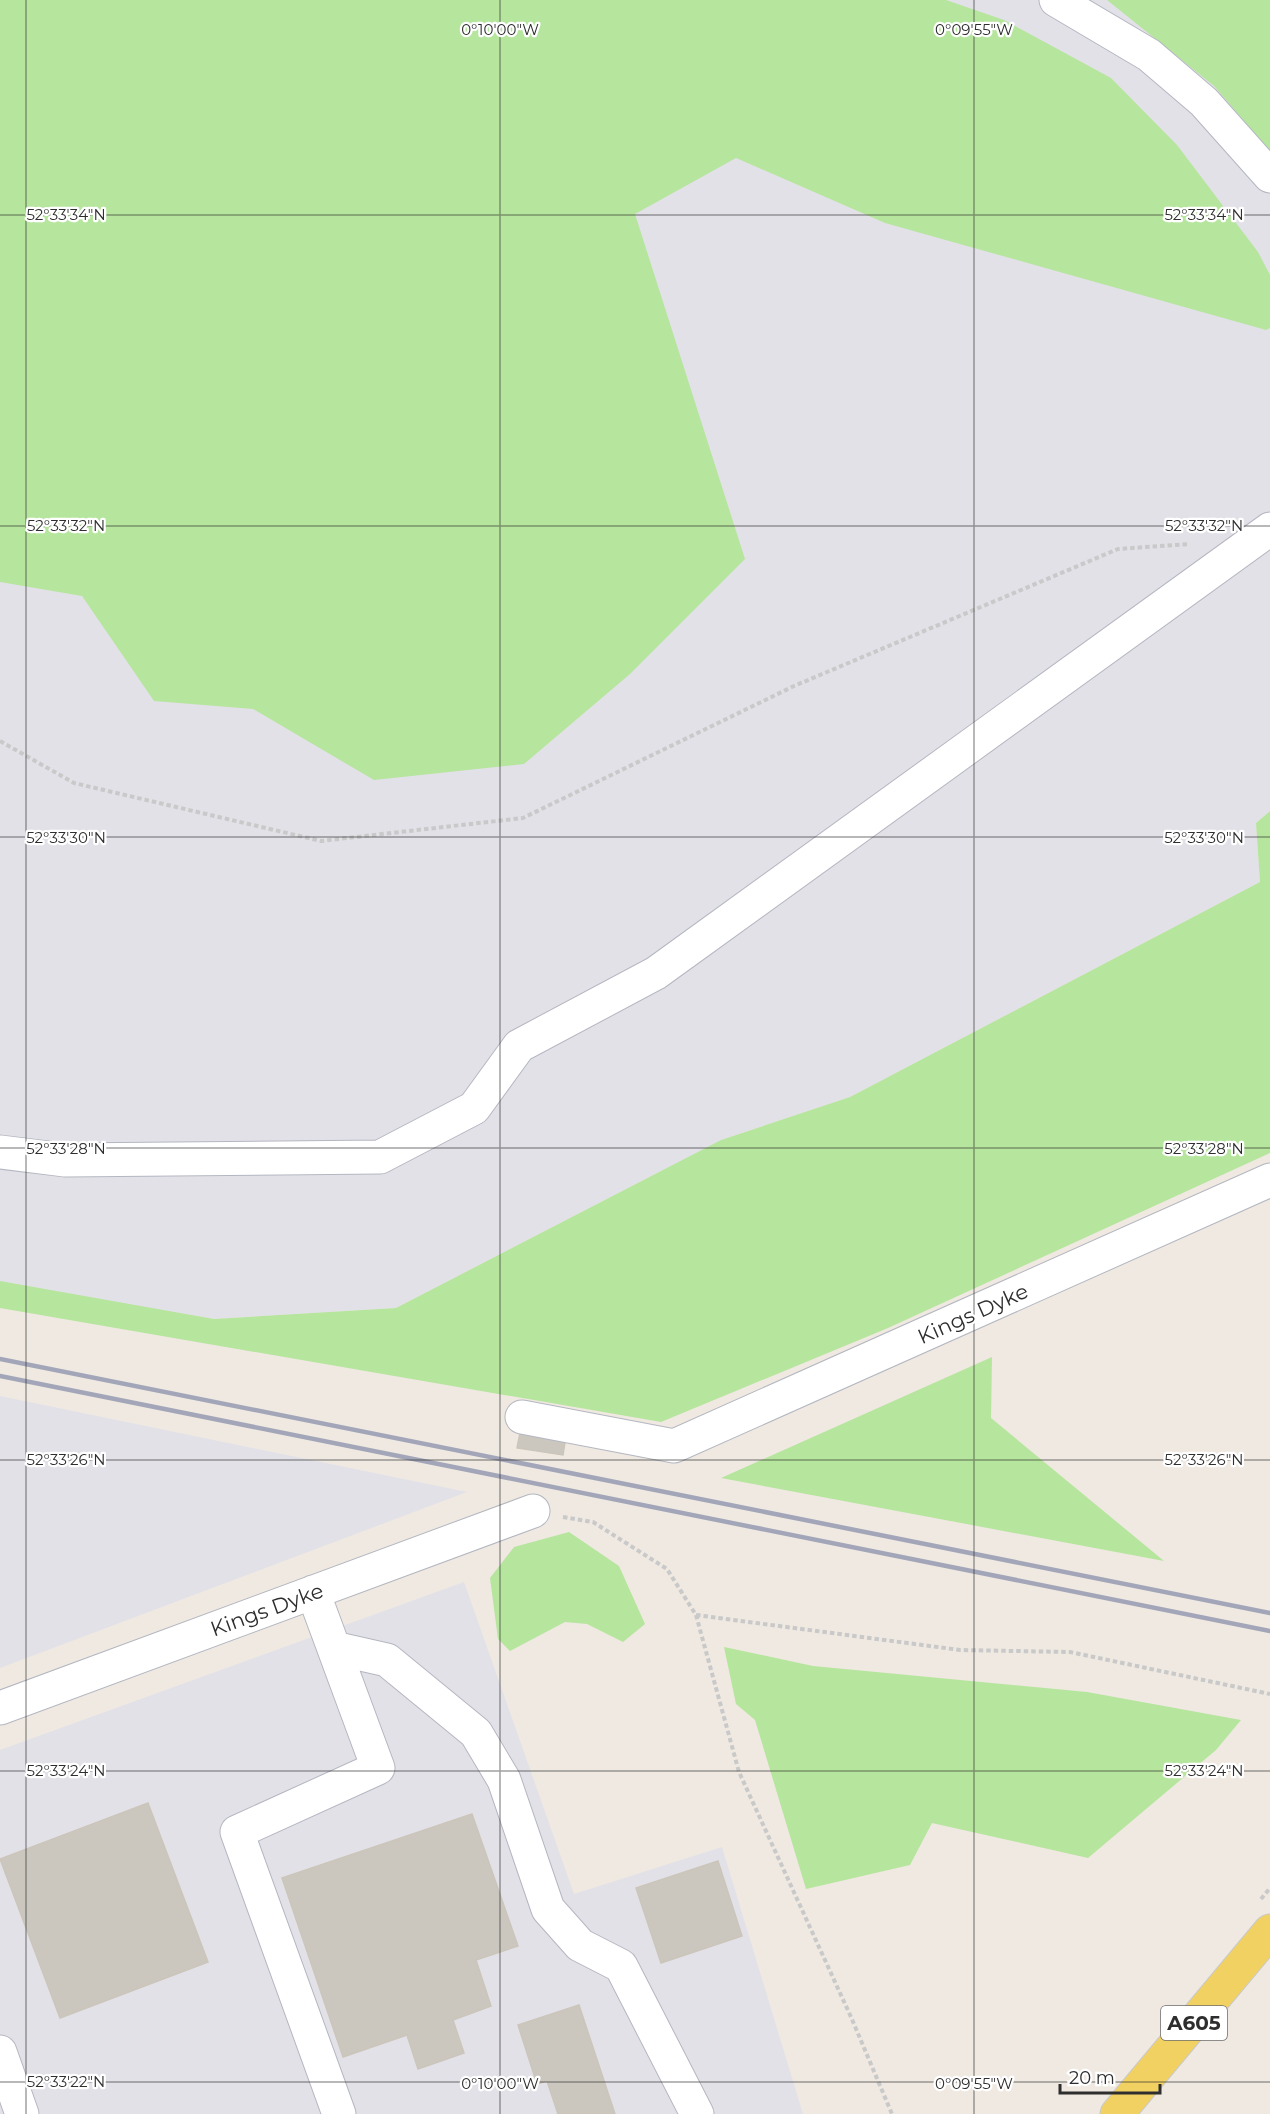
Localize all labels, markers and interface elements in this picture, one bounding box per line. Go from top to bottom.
text: 0°10'00"W [461,20,539,39]
text: 0°09'55"W [935,20,1013,39]
text: 52°33'34"N [26,205,106,224]
text: 52°33'34"N [1164,205,1244,224]
text: 52°33'32"N [27,516,105,535]
text: 52°33'32"N [1165,516,1243,535]
text: 52°33'30"N [26,828,106,847]
text: 52°33'30"N [1164,828,1244,847]
text: 52°33'28"N [26,1139,106,1158]
text: 52°33'28"N [1164,1139,1244,1158]
street label: Kings Dyke [914,1278,1032,1349]
text: 52°33'26"N [27,1450,105,1469]
text: 52°33'26"N [1165,1450,1243,1469]
street label: Kings Dyke [207,1578,327,1642]
text: 52°33'24"N [27,1761,106,1780]
text: 52°33'24"N [1165,1761,1244,1780]
road number: A605 [1161,2006,1227,2040]
scale bar [1060,2057,1160,2095]
text: 20 m [1069,2067,1115,2089]
text: 52°33'22"N [27,2072,105,2091]
text: 0°10'00"W [461,2074,539,2093]
text: 0°09'55"W [935,2074,1013,2093]

